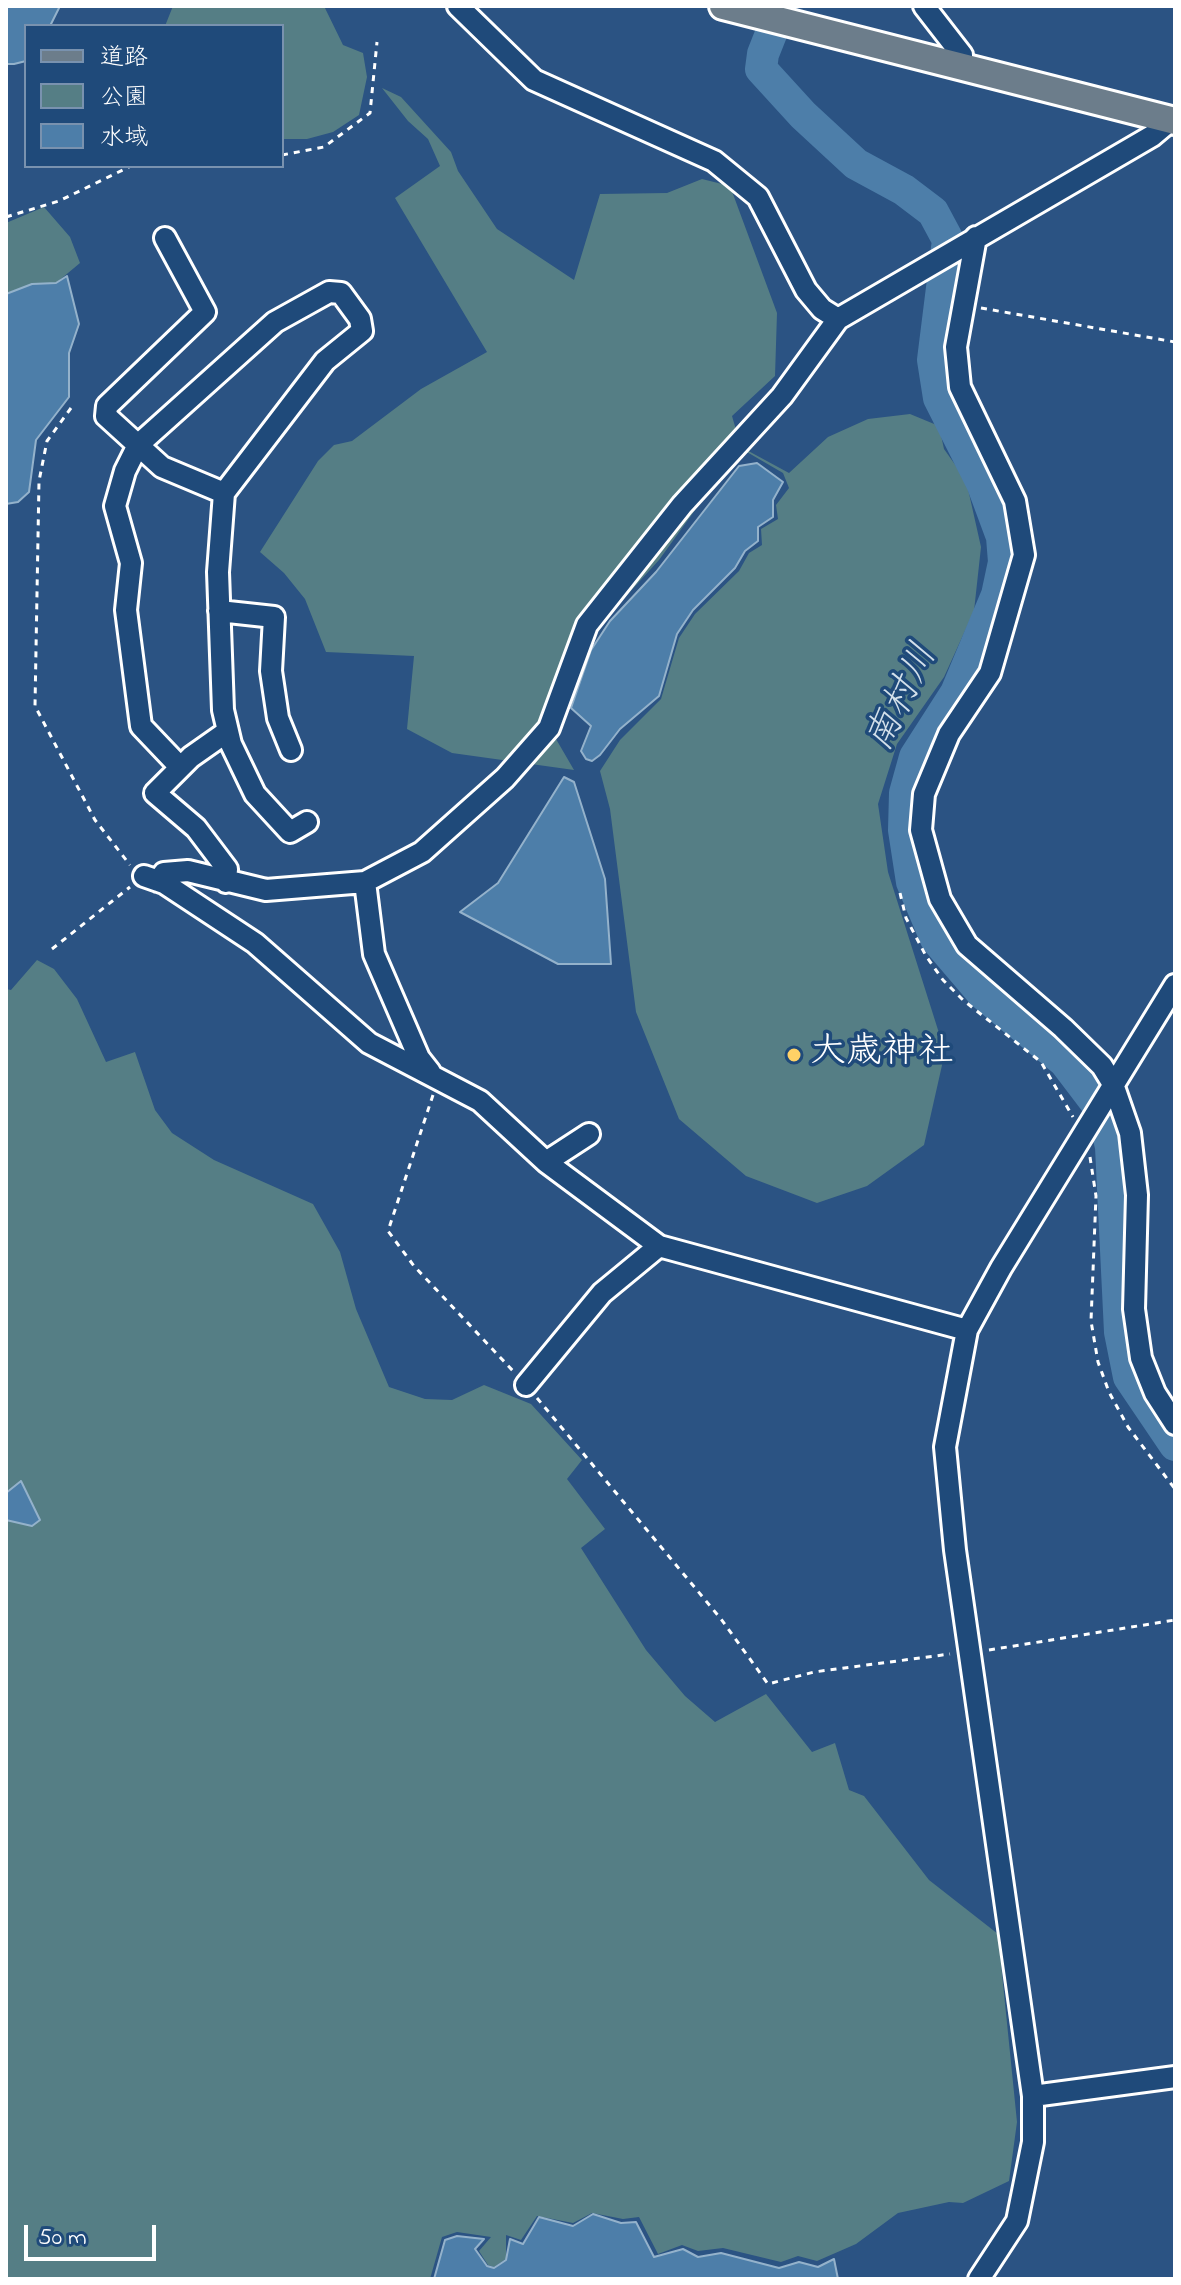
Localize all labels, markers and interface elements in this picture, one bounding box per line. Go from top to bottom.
legend [24,24,284,168]
text: 道路 [100,41,148,76]
text: 公園 [100,81,148,116]
text: 水域 [100,121,148,156]
water label: 南村川 [860,638,950,760]
place label: 大歳神社 [810,1033,954,1077]
marker: 大歳神社 [785,1046,803,1064]
scale bar [28,2209,160,2259]
text: 50 m [38,2221,87,2256]

